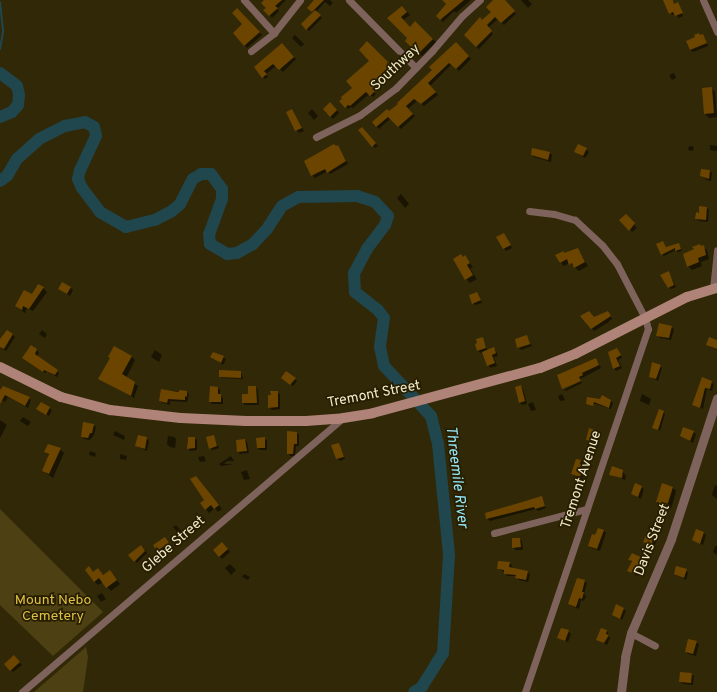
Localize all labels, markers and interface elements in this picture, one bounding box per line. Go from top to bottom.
street label: Southway [368,41,424,95]
street label: Tremont Street [326,378,422,412]
water label: Threemile River [441,425,471,529]
street label: Tremont Avenue [558,429,606,531]
street label: Davis Street [632,502,674,578]
street label: Glebe Street [139,513,209,577]
park label: Mount Nebo Cemetery [15,593,91,626]

